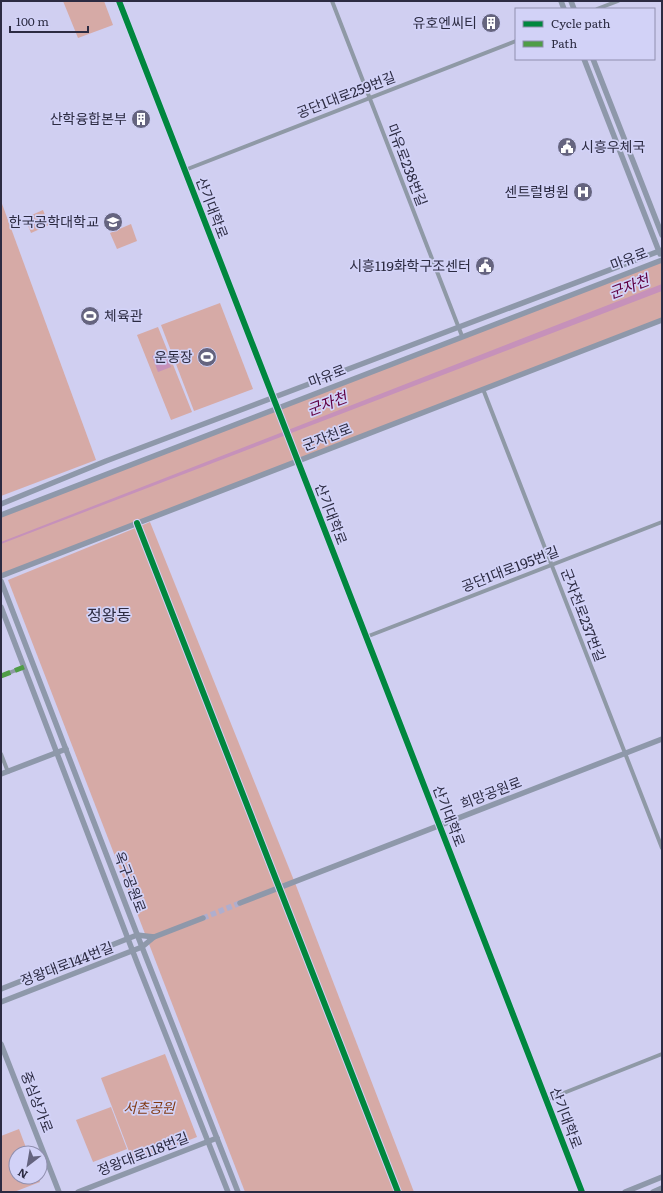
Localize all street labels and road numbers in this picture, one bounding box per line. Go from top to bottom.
street label: 공단1대로259번길 [293,66,398,122]
street label: 마유로238번길 [383,121,433,209]
street label: 산기대학로 [192,174,234,241]
street label: 마유로 [607,242,650,274]
street label: 마유로 [305,359,348,391]
street label: 군자천로 [299,417,354,455]
street label: 산기대학로 [311,480,353,547]
street label: 공단1대로195번길 [458,540,561,596]
street label: 군자천로237번길 [557,565,611,664]
street label: 희망공원로 [457,771,524,813]
street label: 산기대학로 [429,782,471,849]
street label: 옥구공원로 [110,848,152,915]
street label: 정왕대로144번길 [17,936,116,990]
street label: 중심상가로 [17,1068,59,1135]
street label: 산기대학로 [546,1084,588,1151]
street label: 정왕대로118번길 [94,1126,191,1180]

